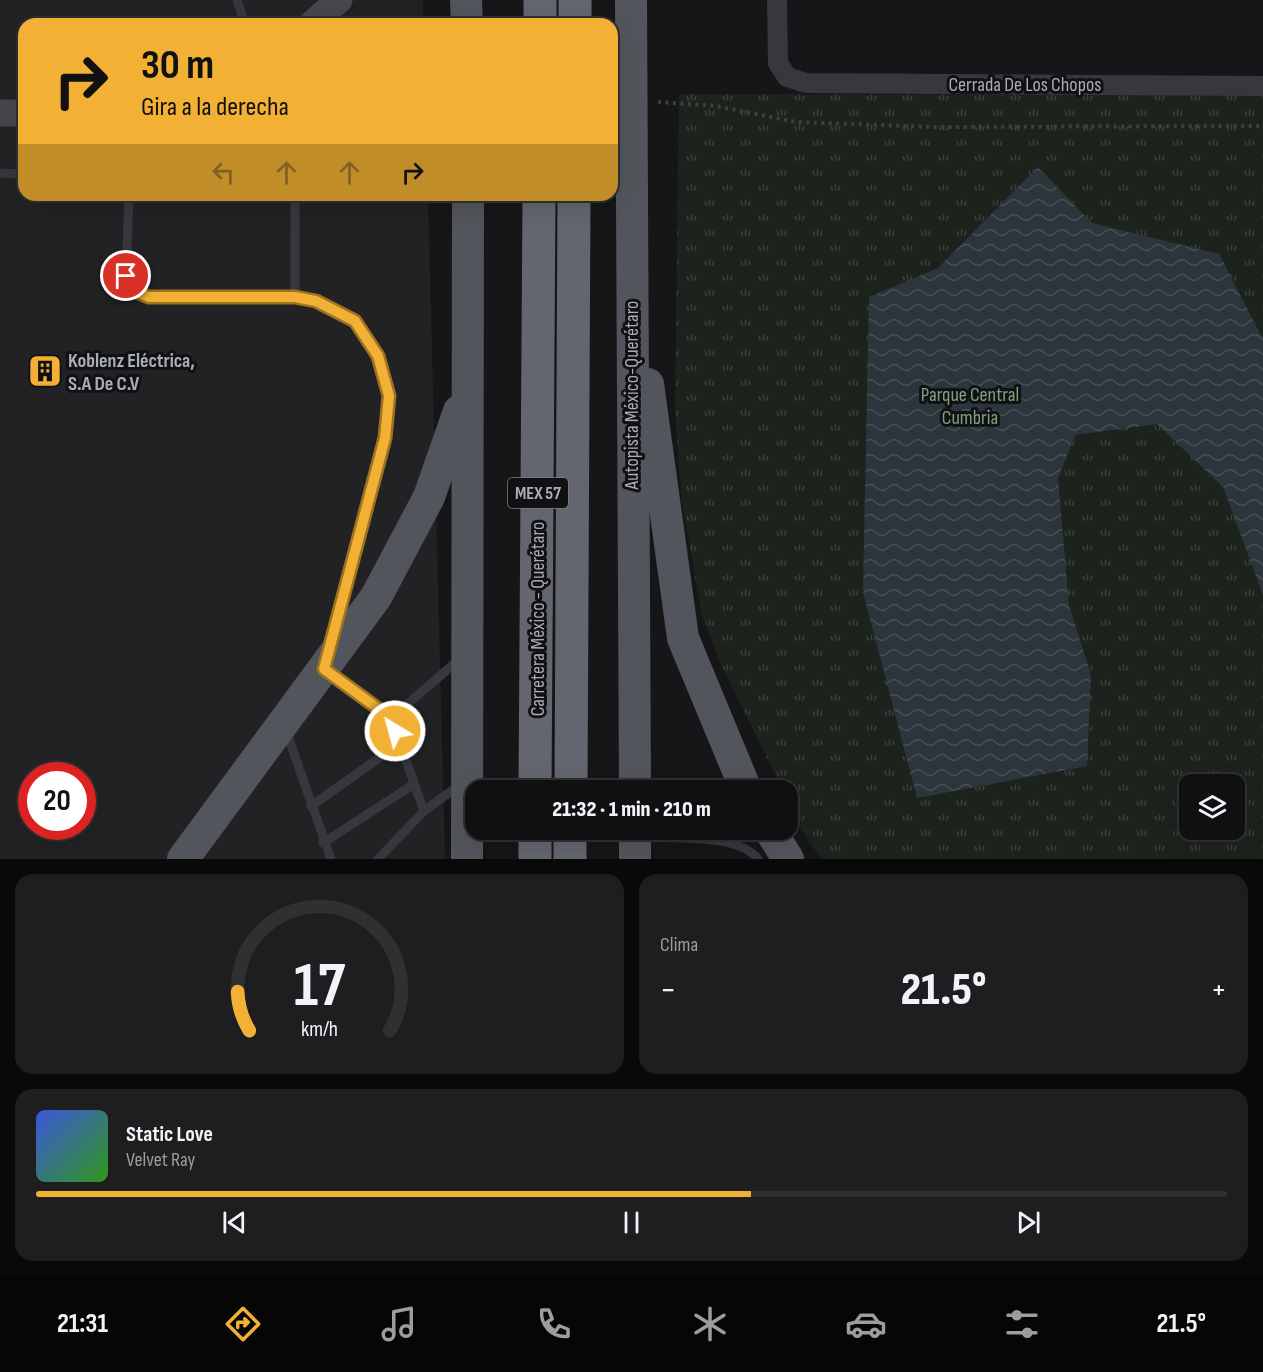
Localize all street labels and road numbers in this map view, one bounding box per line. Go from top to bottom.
street label: Cerrada De Los Chopos [949,73,1101,97]
street label: Autopista México-Querétaro [620,301,644,490]
road number: MEX 57 [508,478,568,508]
street label: Carretera México - Querétaro [526,522,550,716]

